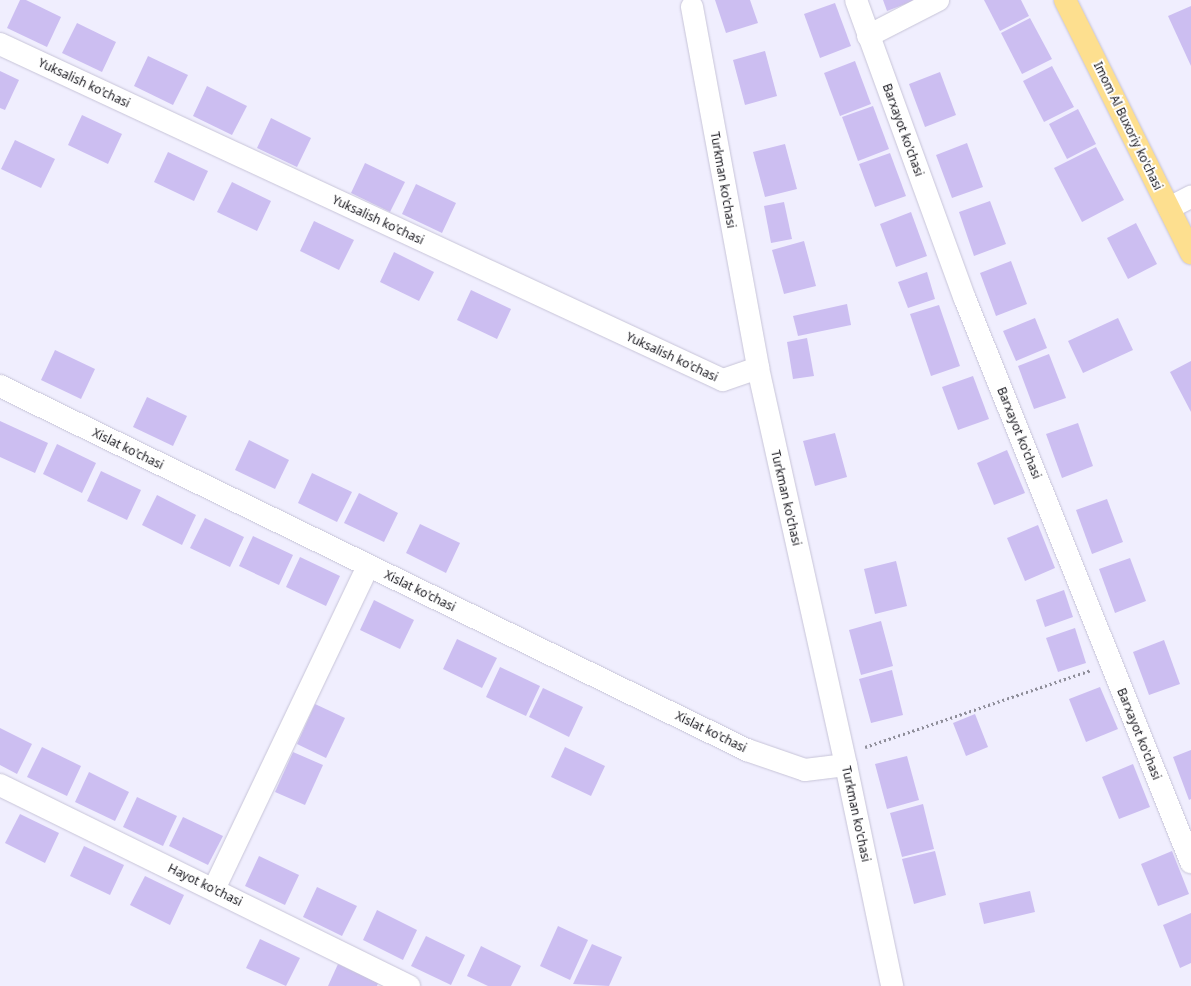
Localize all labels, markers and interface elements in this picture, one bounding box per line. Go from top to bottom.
street label: Yuksalish ko'chasi [36,55,132,111]
street label: Imom Al Buxoriy ko'chasi [1091,60,1165,192]
street label: Barxayot ko'chasi [880,82,926,178]
street label: Turkman ko'chasi [707,131,739,229]
street label: Yuksalish ko'chasi [330,192,426,248]
street label: Yuksalish ko'chasi [624,329,720,385]
street label: Barxayot ko'chasi [994,385,1044,481]
street label: Xislat ko'chasi [90,426,166,472]
street label: Turkman ko'chasi [768,449,804,547]
street label: Xislat ko'chasi [382,568,458,614]
street label: Barxayot ko'chasi [1114,686,1164,782]
street label: Xislat ko'chasi [673,709,749,755]
street label: Turkman ko'chasi [839,765,873,863]
street label: Hayot ko'chasi [166,861,244,909]

